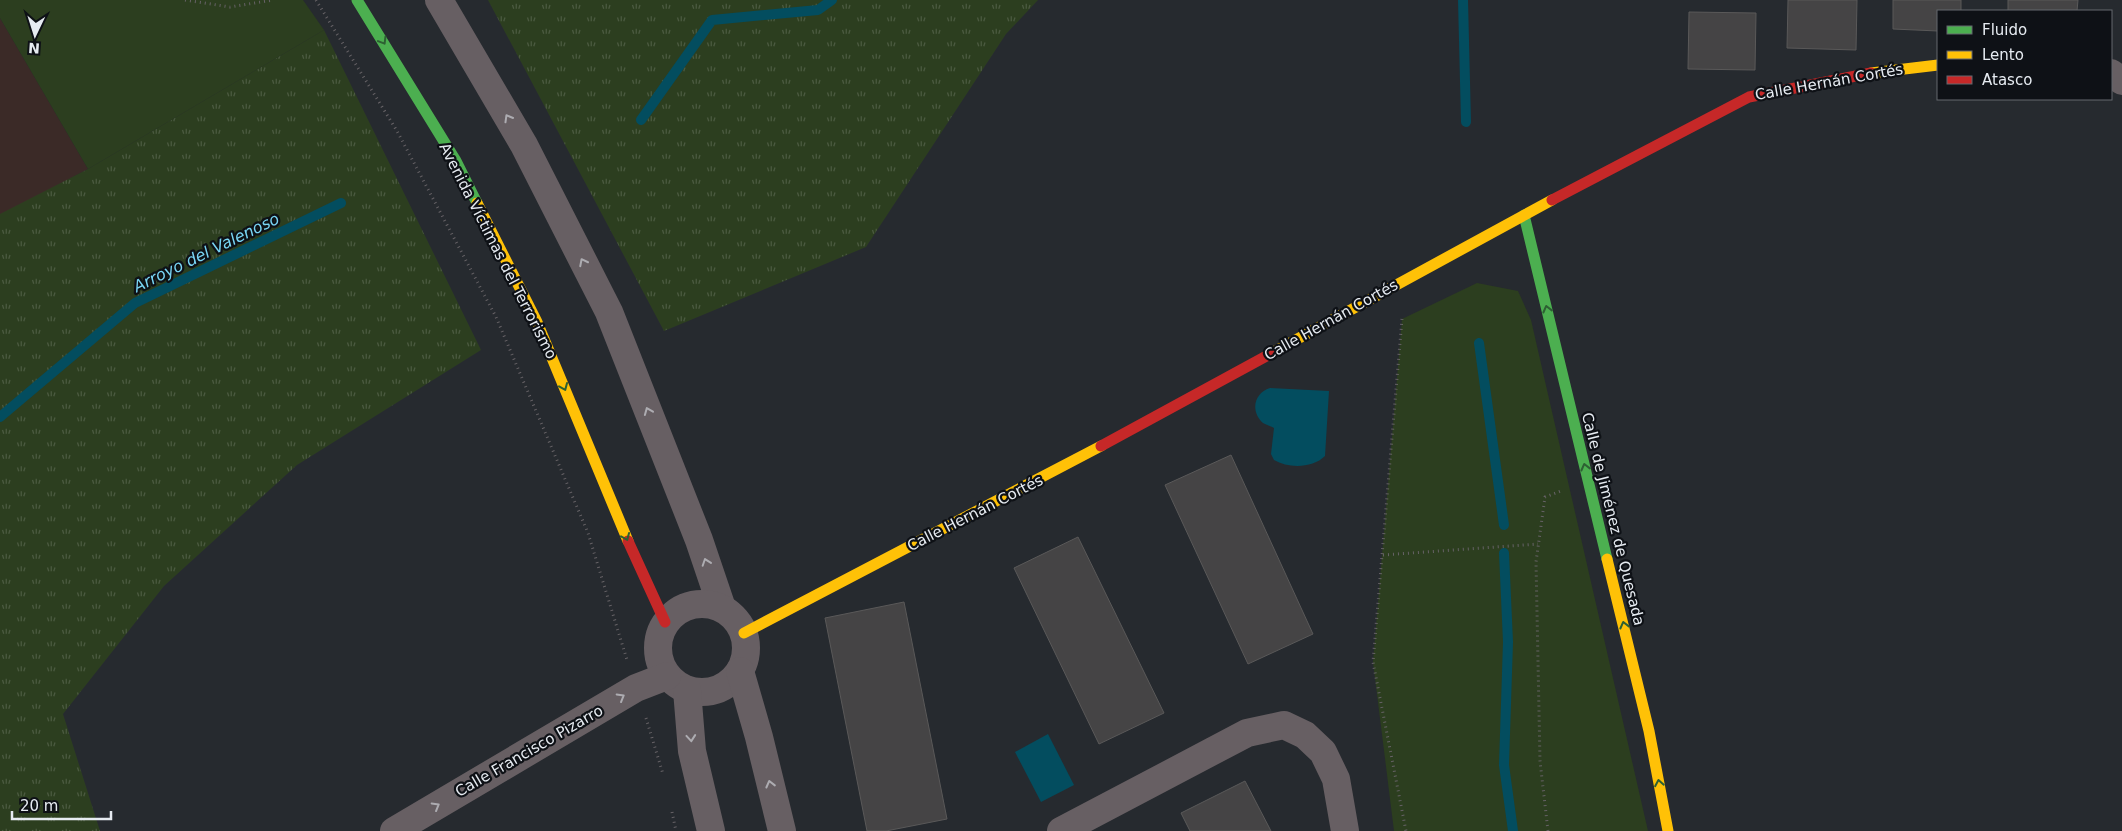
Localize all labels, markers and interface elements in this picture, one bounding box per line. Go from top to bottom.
north arrow [10,10,60,60]
legend [1937,10,2112,100]
text: Fluido [1982,21,2027,39]
one-way arrow [376,36,386,45]
text: N [28,40,40,56]
text: Lento [1982,46,2024,64]
street label: Calle Hernán Cortés [1754,60,1905,104]
text: Atasco [1982,71,2032,89]
one-way arrow [504,114,514,123]
street label: Avenida Víctimas del Terrorismo [435,140,561,362]
water label: Arroyo del Valenoso [129,209,282,296]
one-way arrow [579,258,589,267]
street label: Calle Hernán Cortés [1261,276,1401,364]
one-way arrow [1542,304,1553,313]
one-way arrow [558,382,568,390]
one-way arrow [644,407,654,415]
street label: Calle de Jiménez de Quesada [1578,411,1648,627]
one-way arrow [1580,462,1591,471]
street label: Calle Hernán Cortés [904,471,1046,555]
one-way arrow [620,532,630,540]
one-way arrow [702,558,712,567]
one-way arrow [1619,620,1630,629]
one-way arrow [616,694,625,704]
street label: Calle Francisco Pizarro [452,701,606,801]
one-way arrow [685,735,696,743]
one-way arrow [1655,779,1665,787]
one-way arrow [766,780,776,788]
scale bar [12,788,111,820]
text: 20 m [20,797,58,815]
one-way arrow [430,803,439,813]

